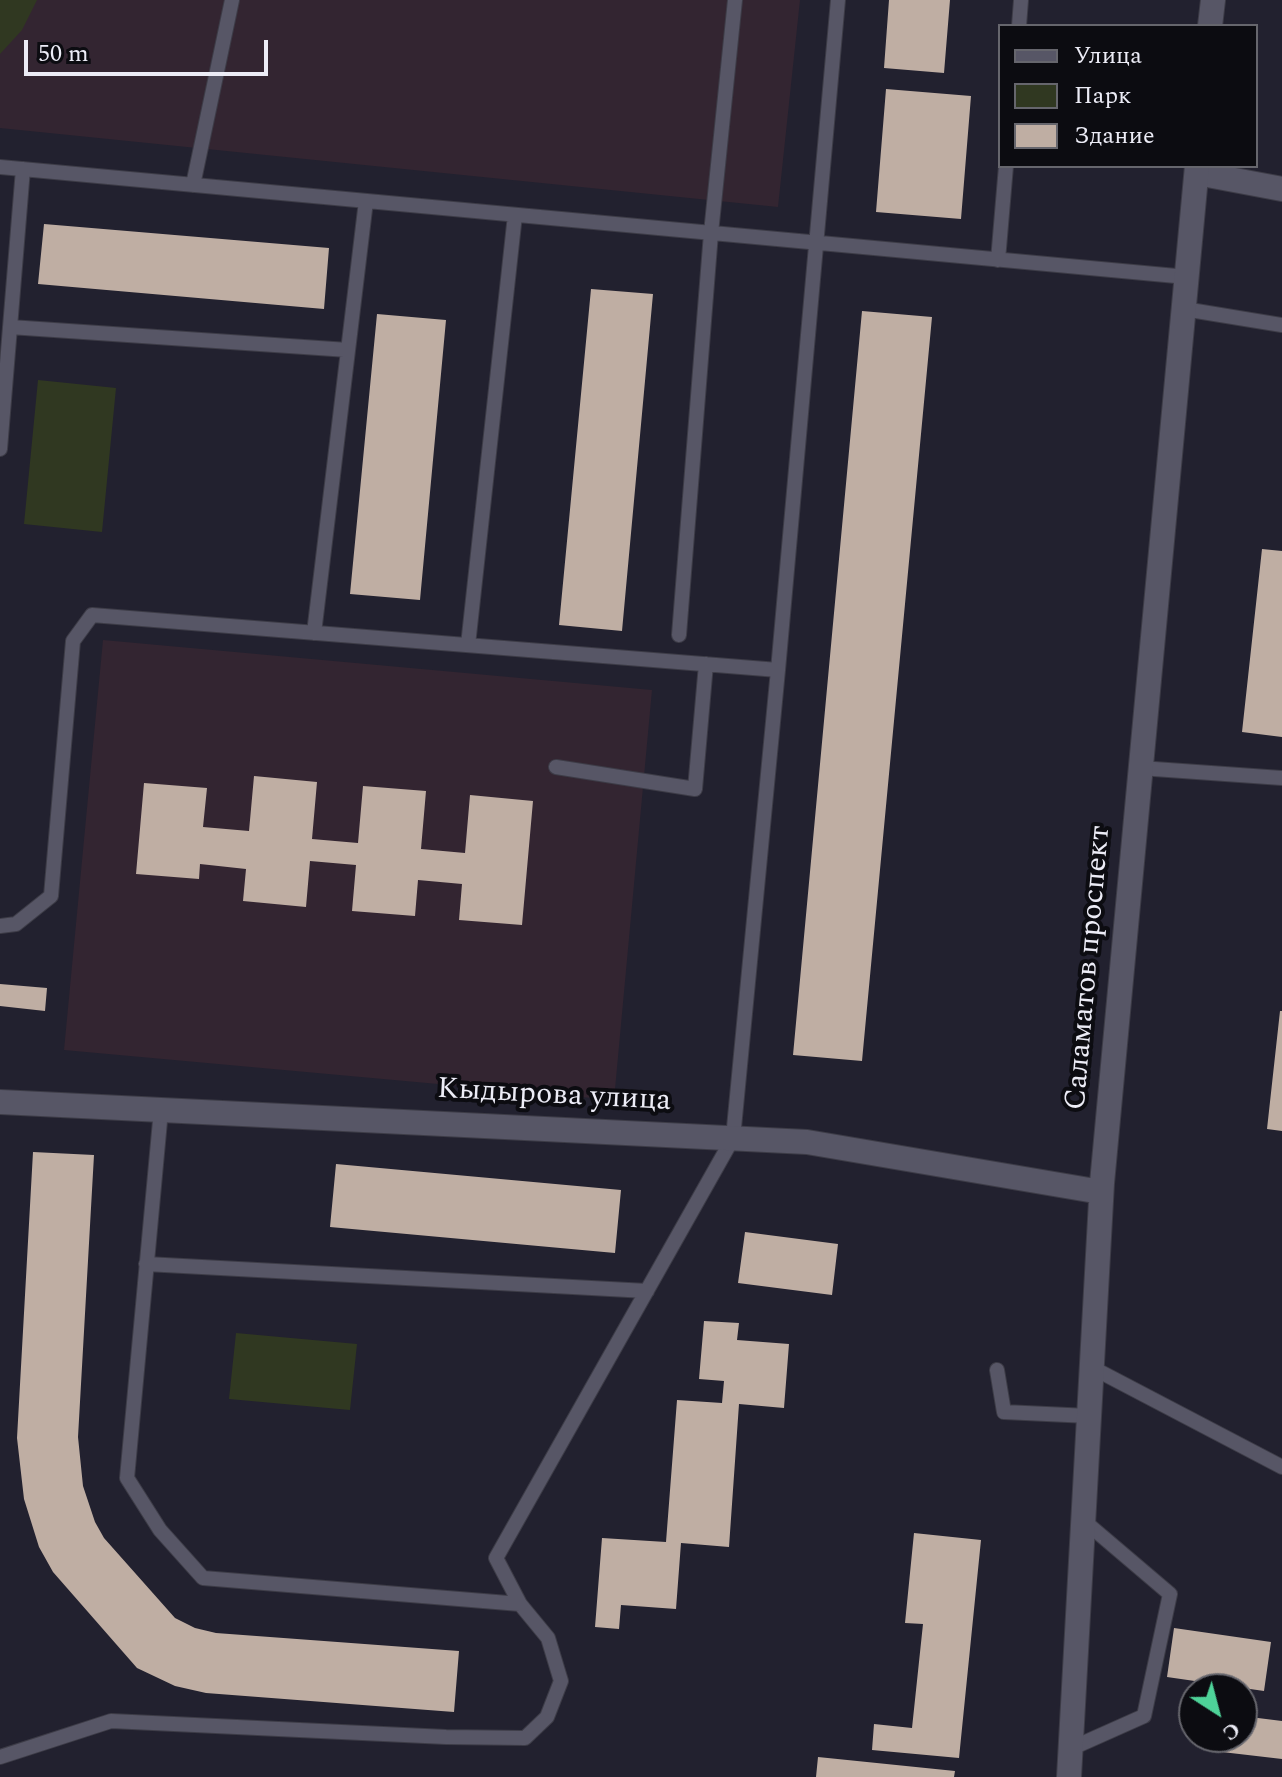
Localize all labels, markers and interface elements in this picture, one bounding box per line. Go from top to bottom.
scale bar [28,24,272,74]
legend [998,24,1258,168]
text: 50 m [38,36,89,72]
text: Улица [1074,38,1142,74]
text: Парк [1074,78,1131,114]
text: Здание [1074,118,1155,154]
street label: Саламатов проспект [1060,824,1120,1112]
street label: Кыдырова улица [436,1073,672,1121]
north arrow [1178,1673,1258,1753]
text: С [1215,1713,1247,1749]

